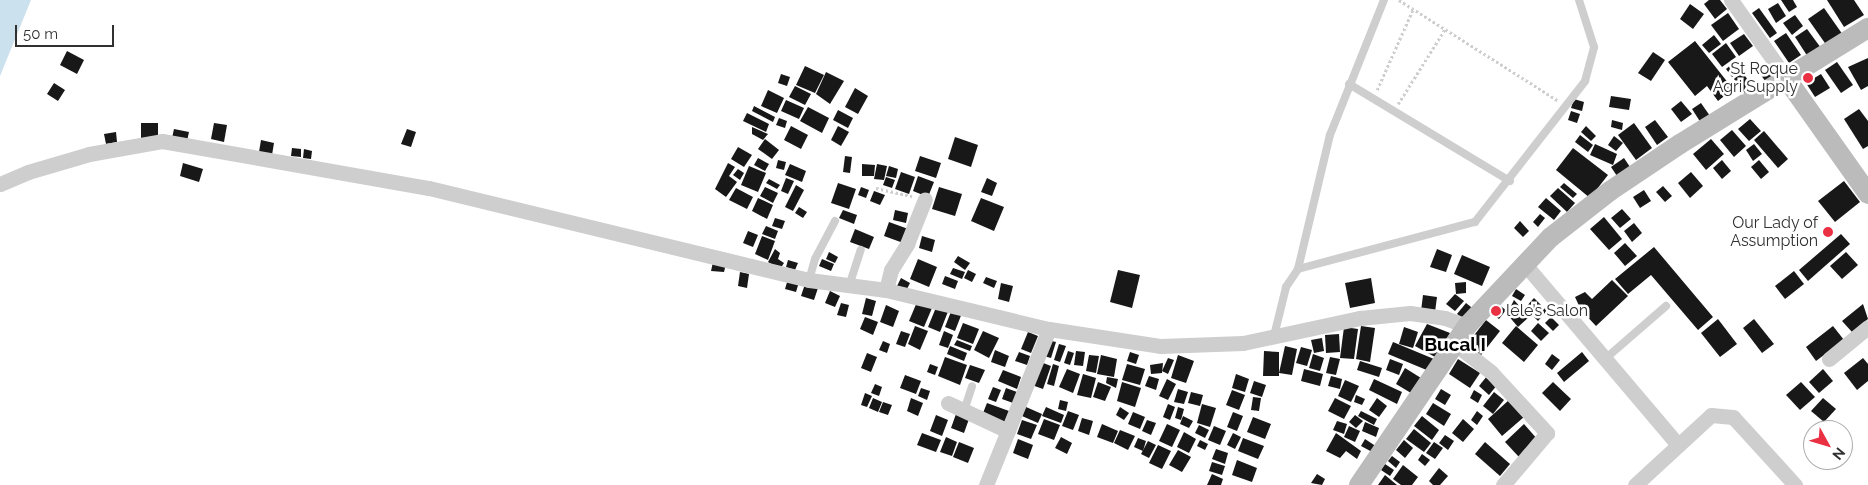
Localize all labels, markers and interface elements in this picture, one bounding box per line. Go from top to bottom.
scale bar [18,15,116,47]
text: 50 m [23,25,58,43]
place label: St Roque Agri Supply [1713,59,1798,97]
marker: St Roque Agri Supply [1802,72,1814,84]
place label: Our Lady of Assumption [1730,213,1818,251]
marker: Our Lady of Assumption [1822,226,1834,238]
place label: lele’s Salon [1506,301,1588,321]
marker: lele’s Salon [1490,305,1502,317]
district label: Bucal I [1424,334,1486,356]
north arrow [1803,420,1853,470]
text: N [1829,445,1848,463]

